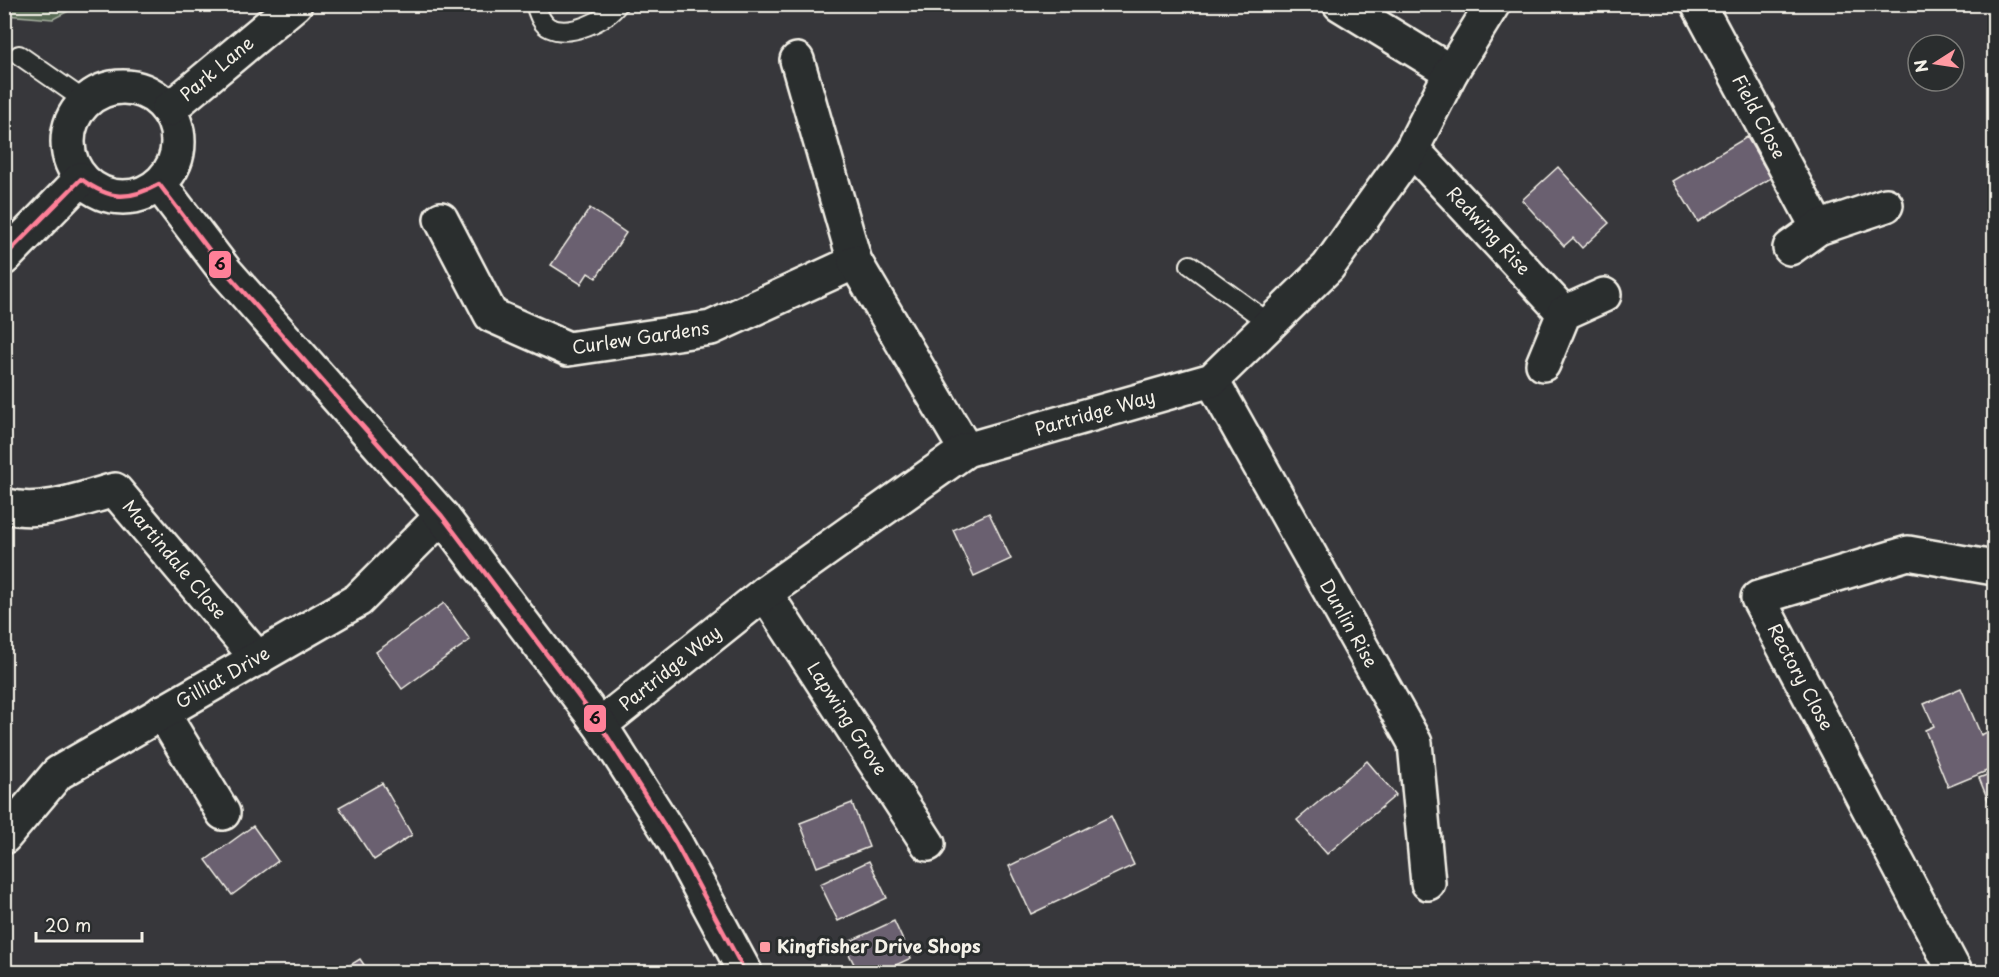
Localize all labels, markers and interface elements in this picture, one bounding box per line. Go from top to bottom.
street label: Park Lane [173,29,259,107]
north arrow [1906,33,1966,93]
text: N [1907,58,1933,75]
street label: Field Close [1726,69,1793,163]
street label: Redwing Rise [1441,180,1537,281]
line badge: 6 [208,250,232,279]
text: 6 [214,251,226,275]
street label: Curlew Gardens [570,313,711,360]
street label: Partridge Way [1031,382,1158,442]
street label: Martindale Close [117,493,234,625]
street label: Dunlin Rise [1314,573,1385,672]
street label: Partridge Way [612,618,726,717]
street label: Rectory Close [1762,618,1841,735]
street label: Gilliat Drive [170,639,274,715]
street label: Lapwing Grove [801,656,895,780]
line badge: 6 [583,704,607,733]
text: 6 [589,705,601,729]
scale bar [36,905,142,943]
text: 20 m [45,911,91,938]
place label: Kingfisher Drive Shops [777,932,981,959]
marker: Kingfisher Drive Shops [758,940,772,954]

